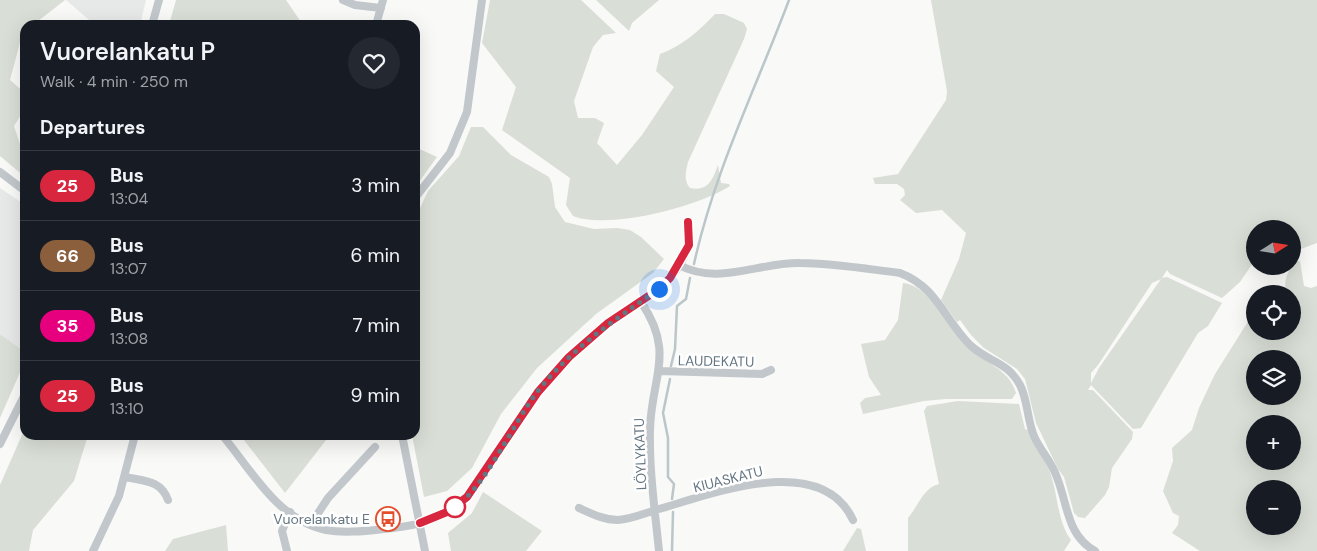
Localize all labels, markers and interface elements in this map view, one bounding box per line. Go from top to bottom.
text: Vuorelankatu P [40,36,215,67]
button: heart [348,37,400,89]
text: Walk · 4 min · 250 m [40,71,188,92]
text: Departures [40,115,145,140]
text: Bus [110,163,144,188]
text: 3 min [351,173,400,198]
text: 25 [57,174,78,198]
text: 13:04 [110,188,148,209]
north arrow [1246,220,1301,275]
map controls [1246,220,1301,535]
text: Bus [110,233,144,258]
text: 6 min [351,243,400,268]
text: 66 [56,244,79,268]
text: 13:07 [110,258,147,279]
your location [647,277,672,302]
button: locate [1246,285,1301,340]
text: Bus [110,303,144,328]
text: 7 min [352,313,400,338]
text: 35 [56,314,79,338]
text: 13:08 [110,328,148,349]
button: layers [1246,350,1301,405]
street label: LAUDEKATU [678,351,754,371]
text: Bus [110,373,144,398]
text: 9 min [351,383,400,408]
text: 25 [57,384,78,408]
text: 13:10 [110,398,144,419]
button: + [1246,415,1301,470]
street label: LÖYLYKATU [630,418,650,490]
street label: KIUASKATU [691,462,765,496]
button: − [1246,480,1301,535]
unlabelled marker [444,496,466,518]
bus stop icon: Vuorelankatu E [375,506,401,532]
place label: Vuorelankatu E [273,510,370,528]

